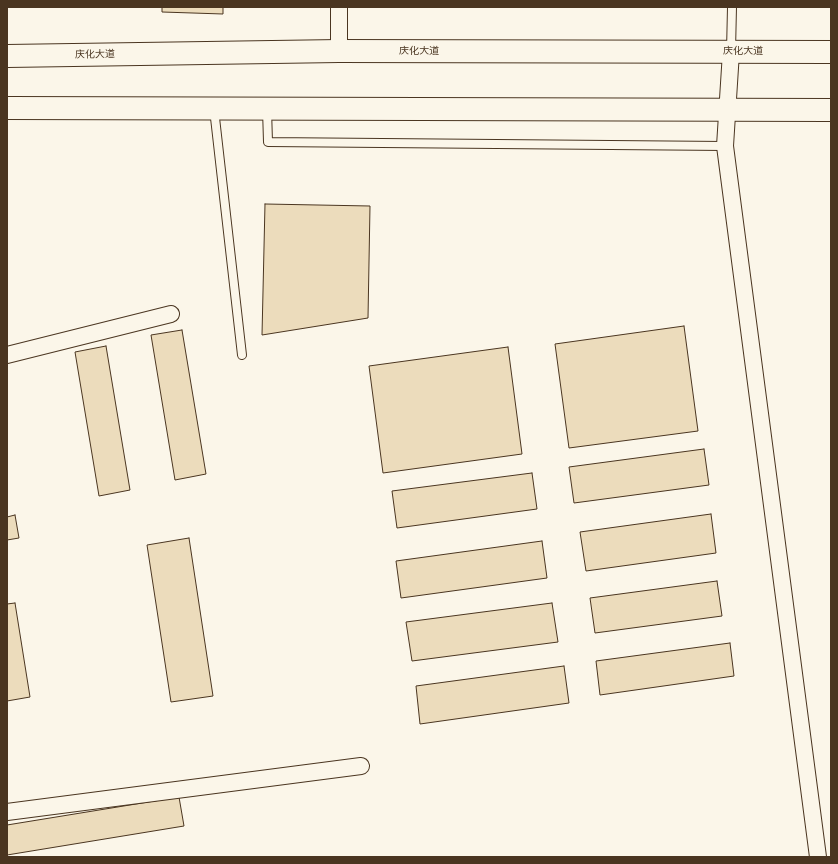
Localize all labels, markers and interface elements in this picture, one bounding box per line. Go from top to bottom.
street label: 庆化大道 [399,46,439,58]
street label: 庆化大道 [723,46,763,58]
street label: 庆化大道 [75,49,115,61]

